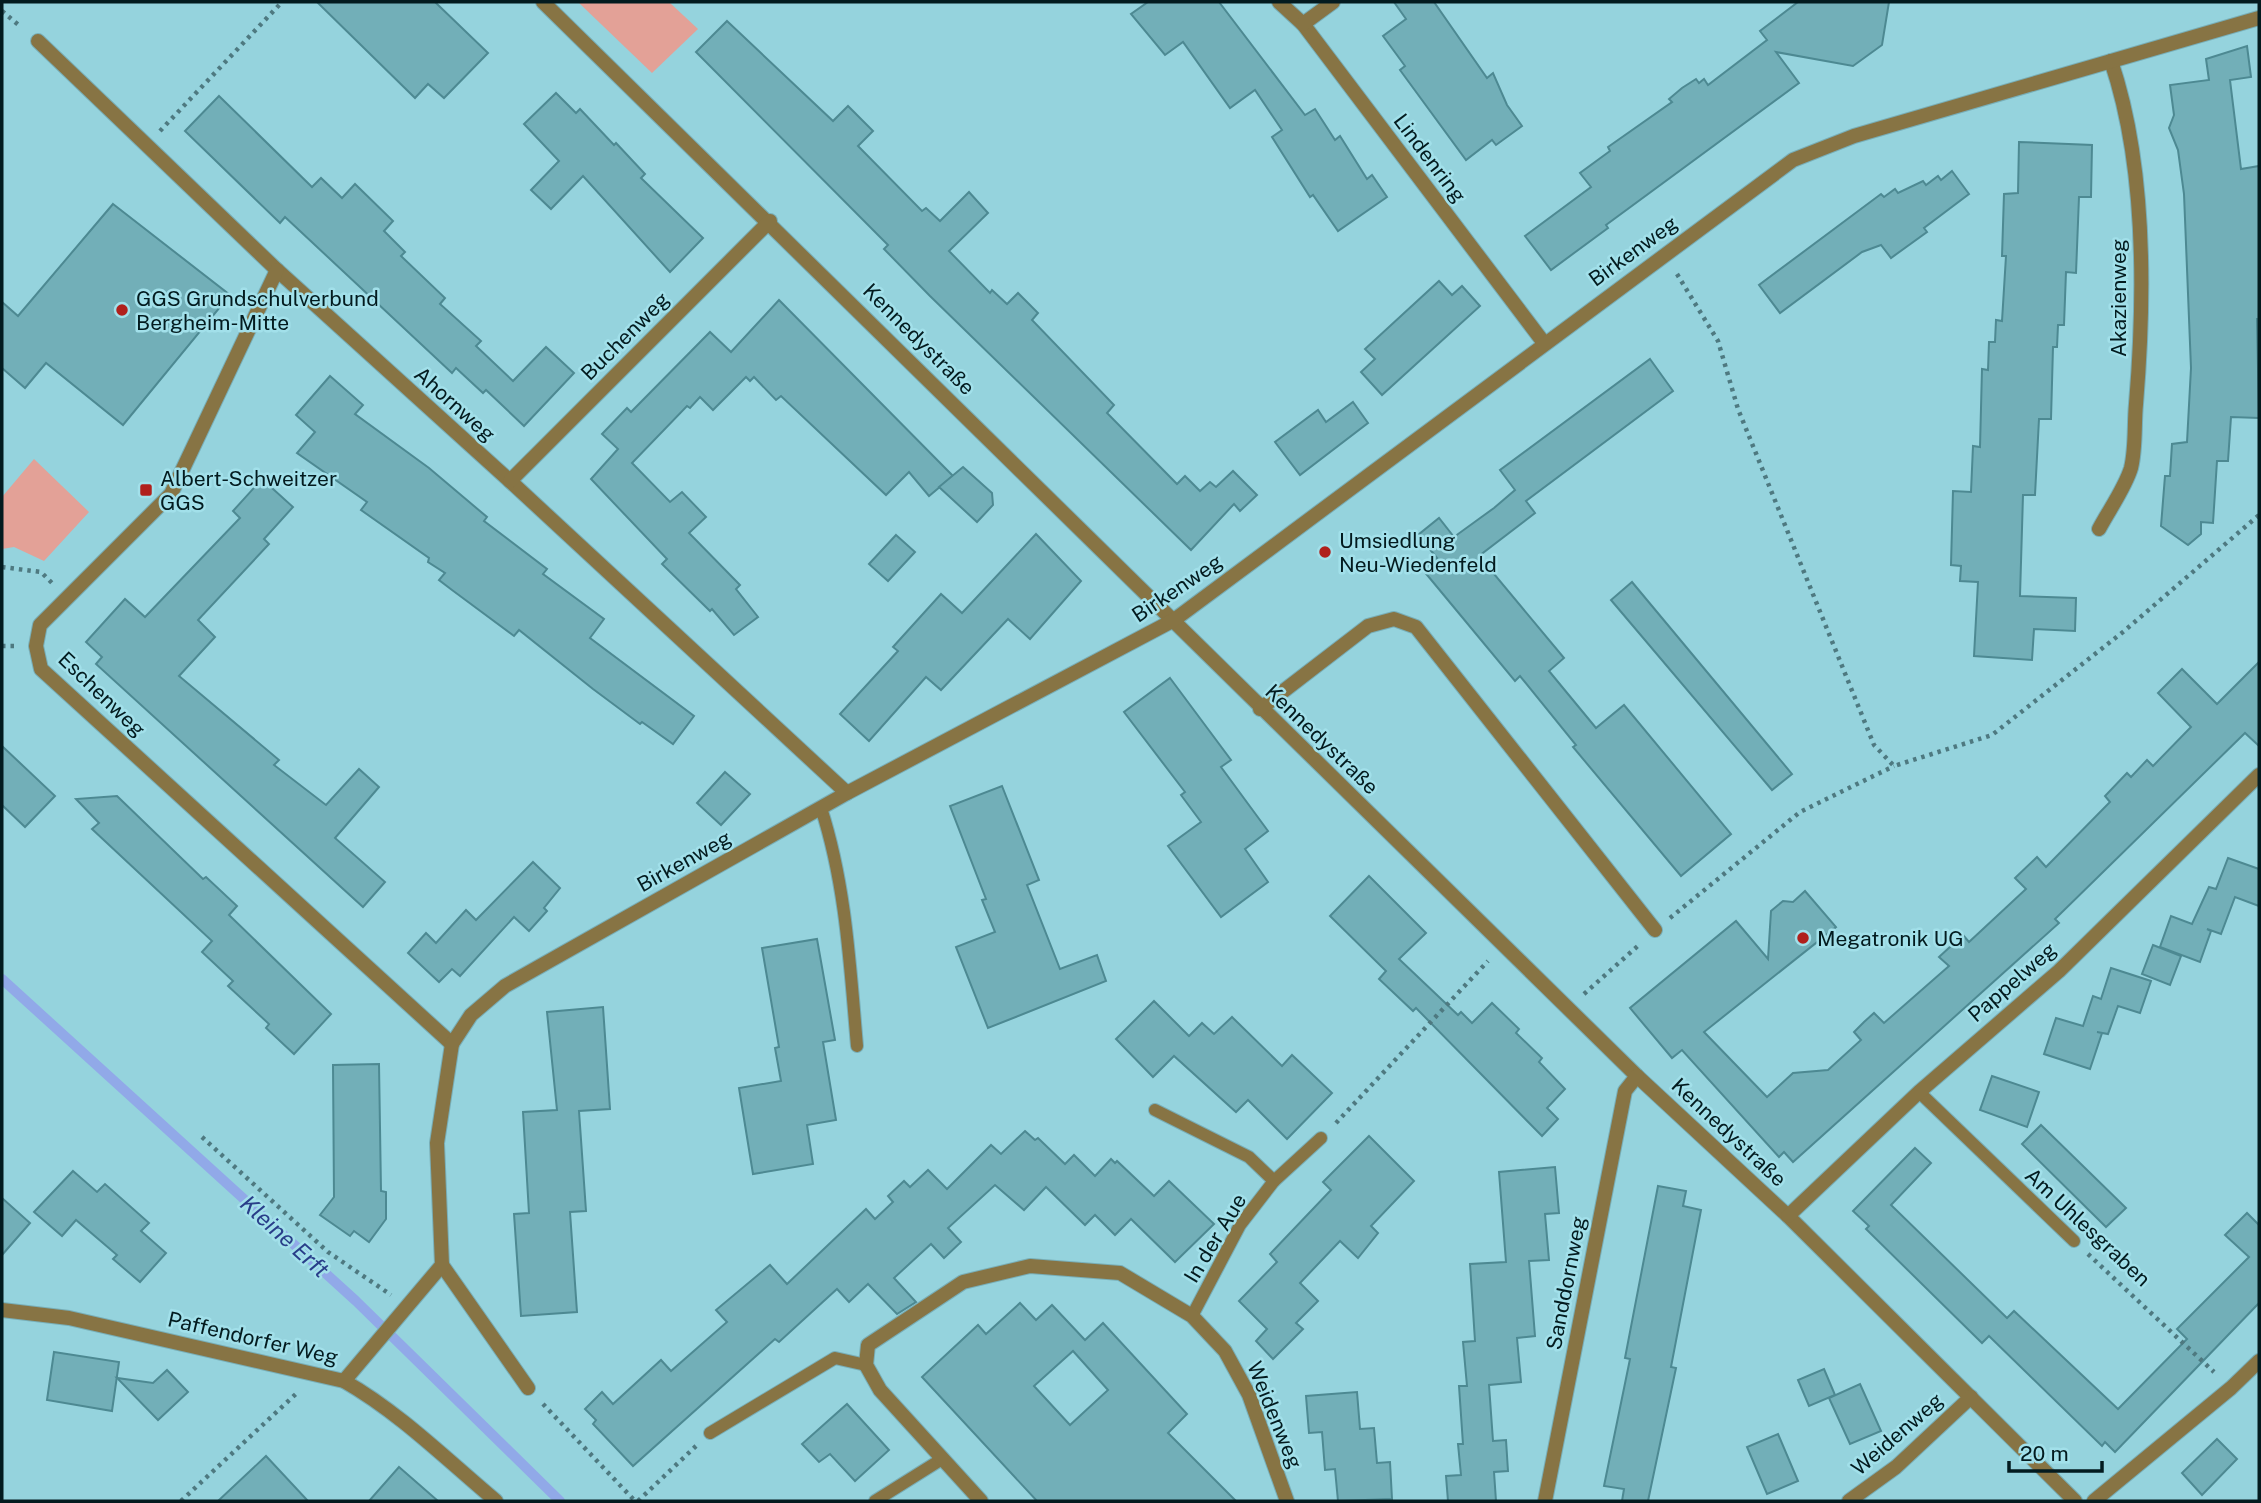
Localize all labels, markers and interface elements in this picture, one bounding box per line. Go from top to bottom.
street label: Lindenring [1388,109,1472,207]
street label: Birkenweg [1584,210,1682,292]
street label: Akazienweg [2106,239,2131,357]
street label: Kennedystraße [858,278,980,400]
place label: GGS Grundschulverbund Bergheim-Mitte [136,286,379,335]
street label: Buchenweg [576,287,674,385]
marker: GGS Grundschulverbund Bergheim-Mitte [114,302,130,318]
street label: Ahornweg [410,361,500,447]
place label: Albert-Schweitzer GGS [160,466,337,515]
marker: Albert-Schweitzer GGS [138,482,154,498]
place label: Umsiedlung Neu-Wiedenfeld [1339,528,1497,577]
marker: Umsiedlung Neu-Wiedenfeld [1317,544,1333,560]
street label: Birkenweg [1127,549,1227,627]
street label: Eschenweg [53,646,151,742]
street label: Kennedystraße [1260,679,1384,799]
street label: Birkenweg [633,825,735,897]
place label: Megatronik UG [1817,926,1964,951]
marker: Megatronik UG [1795,930,1811,946]
street label: Pappelweg [1963,937,2061,1027]
street label: Kennedystraße [1667,1073,1791,1191]
street label: Am Uhlesgraben [2020,1163,2156,1291]
water label: Kleine Erft [235,1189,335,1283]
street label: In der Aue [1179,1189,1251,1287]
street label: Sanddornweg [1541,1214,1591,1352]
street label: Paffendorfer Weg [165,1306,341,1370]
street label: Weidenweg [1242,1358,1308,1472]
street label: Weidenweg [1846,1387,1948,1481]
scale bar [2009,1430,2102,1474]
text: 20 m [2020,1441,2069,1466]

